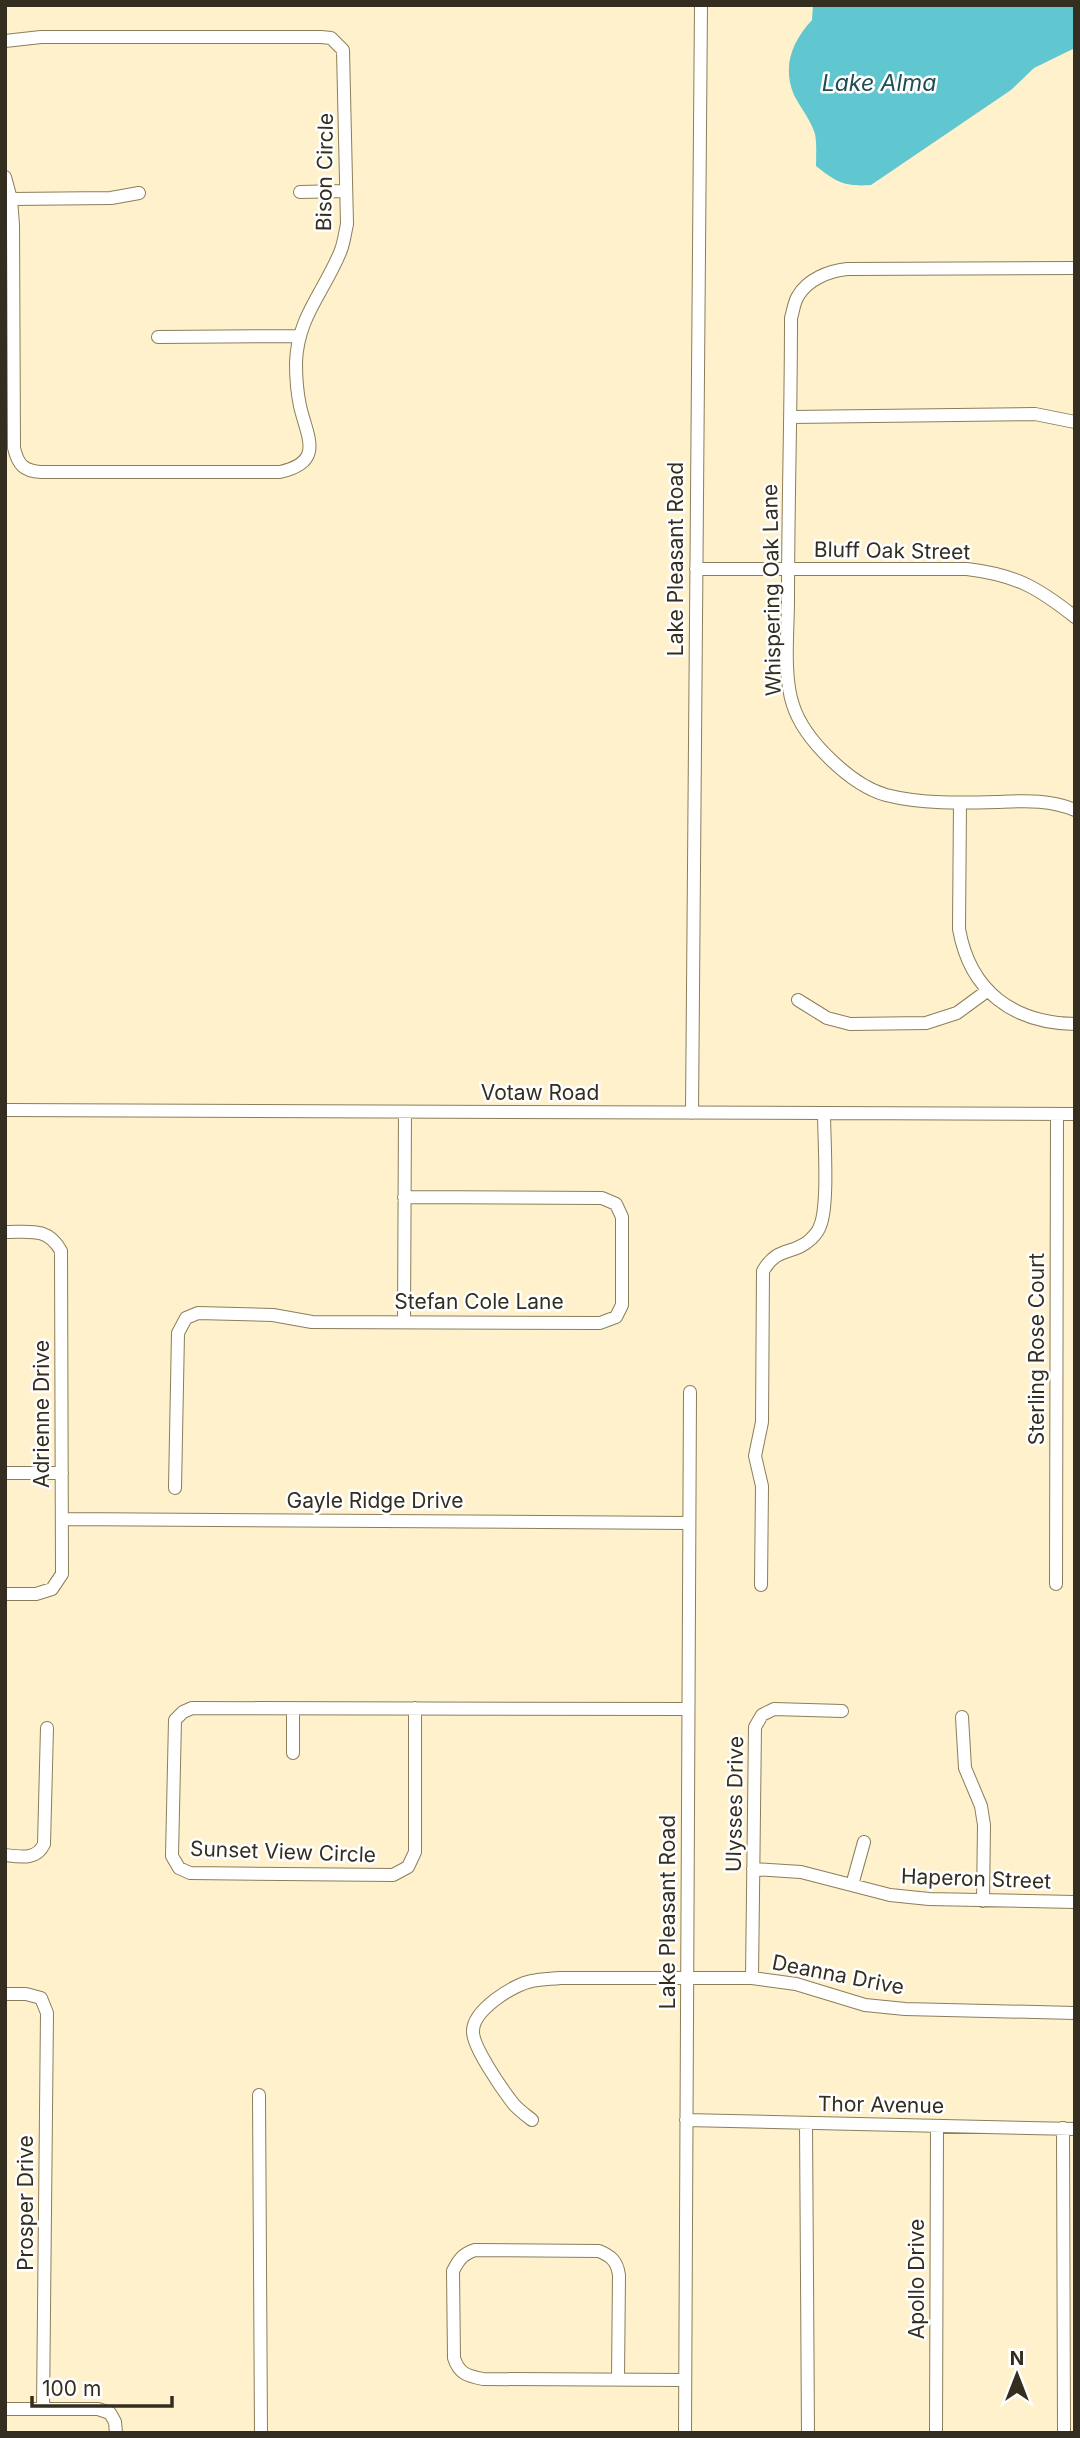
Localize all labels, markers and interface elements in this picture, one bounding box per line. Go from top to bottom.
water label: Lake Alma [822,69,936,97]
street label: Bison Circle [311,113,338,231]
street label: Lake Pleasant Road [663,462,688,656]
street label: Whispering Oak Lane [757,484,786,696]
street label: Bluff Oak Street [814,537,971,564]
street label: Votaw Road [481,1080,599,1105]
street label: Sterling Rose Court [1024,1253,1049,1445]
street label: Stefan Cole Lane [394,1289,564,1314]
street label: Adrienne Drive [29,1340,54,1488]
street label: Gayle Ridge Drive [287,1488,463,1513]
street label: Ulysses Drive [721,1736,748,1872]
street label: Lake Pleasant Road [655,1815,680,2009]
street label: Sunset View Circle [190,1836,377,1867]
street label: Haperon Street [901,1863,1052,1894]
street label: Deanna Drive [770,1949,906,2000]
street label: Thor Avenue [818,2091,944,2118]
street label: Prosper Drive [13,2135,38,2271]
street label: Apollo Drive [904,2219,929,2339]
north arrow [982,2340,1052,2410]
text: N [1010,2347,1024,2370]
scale bar [32,2364,172,2408]
text: 100 m [42,2376,101,2401]

